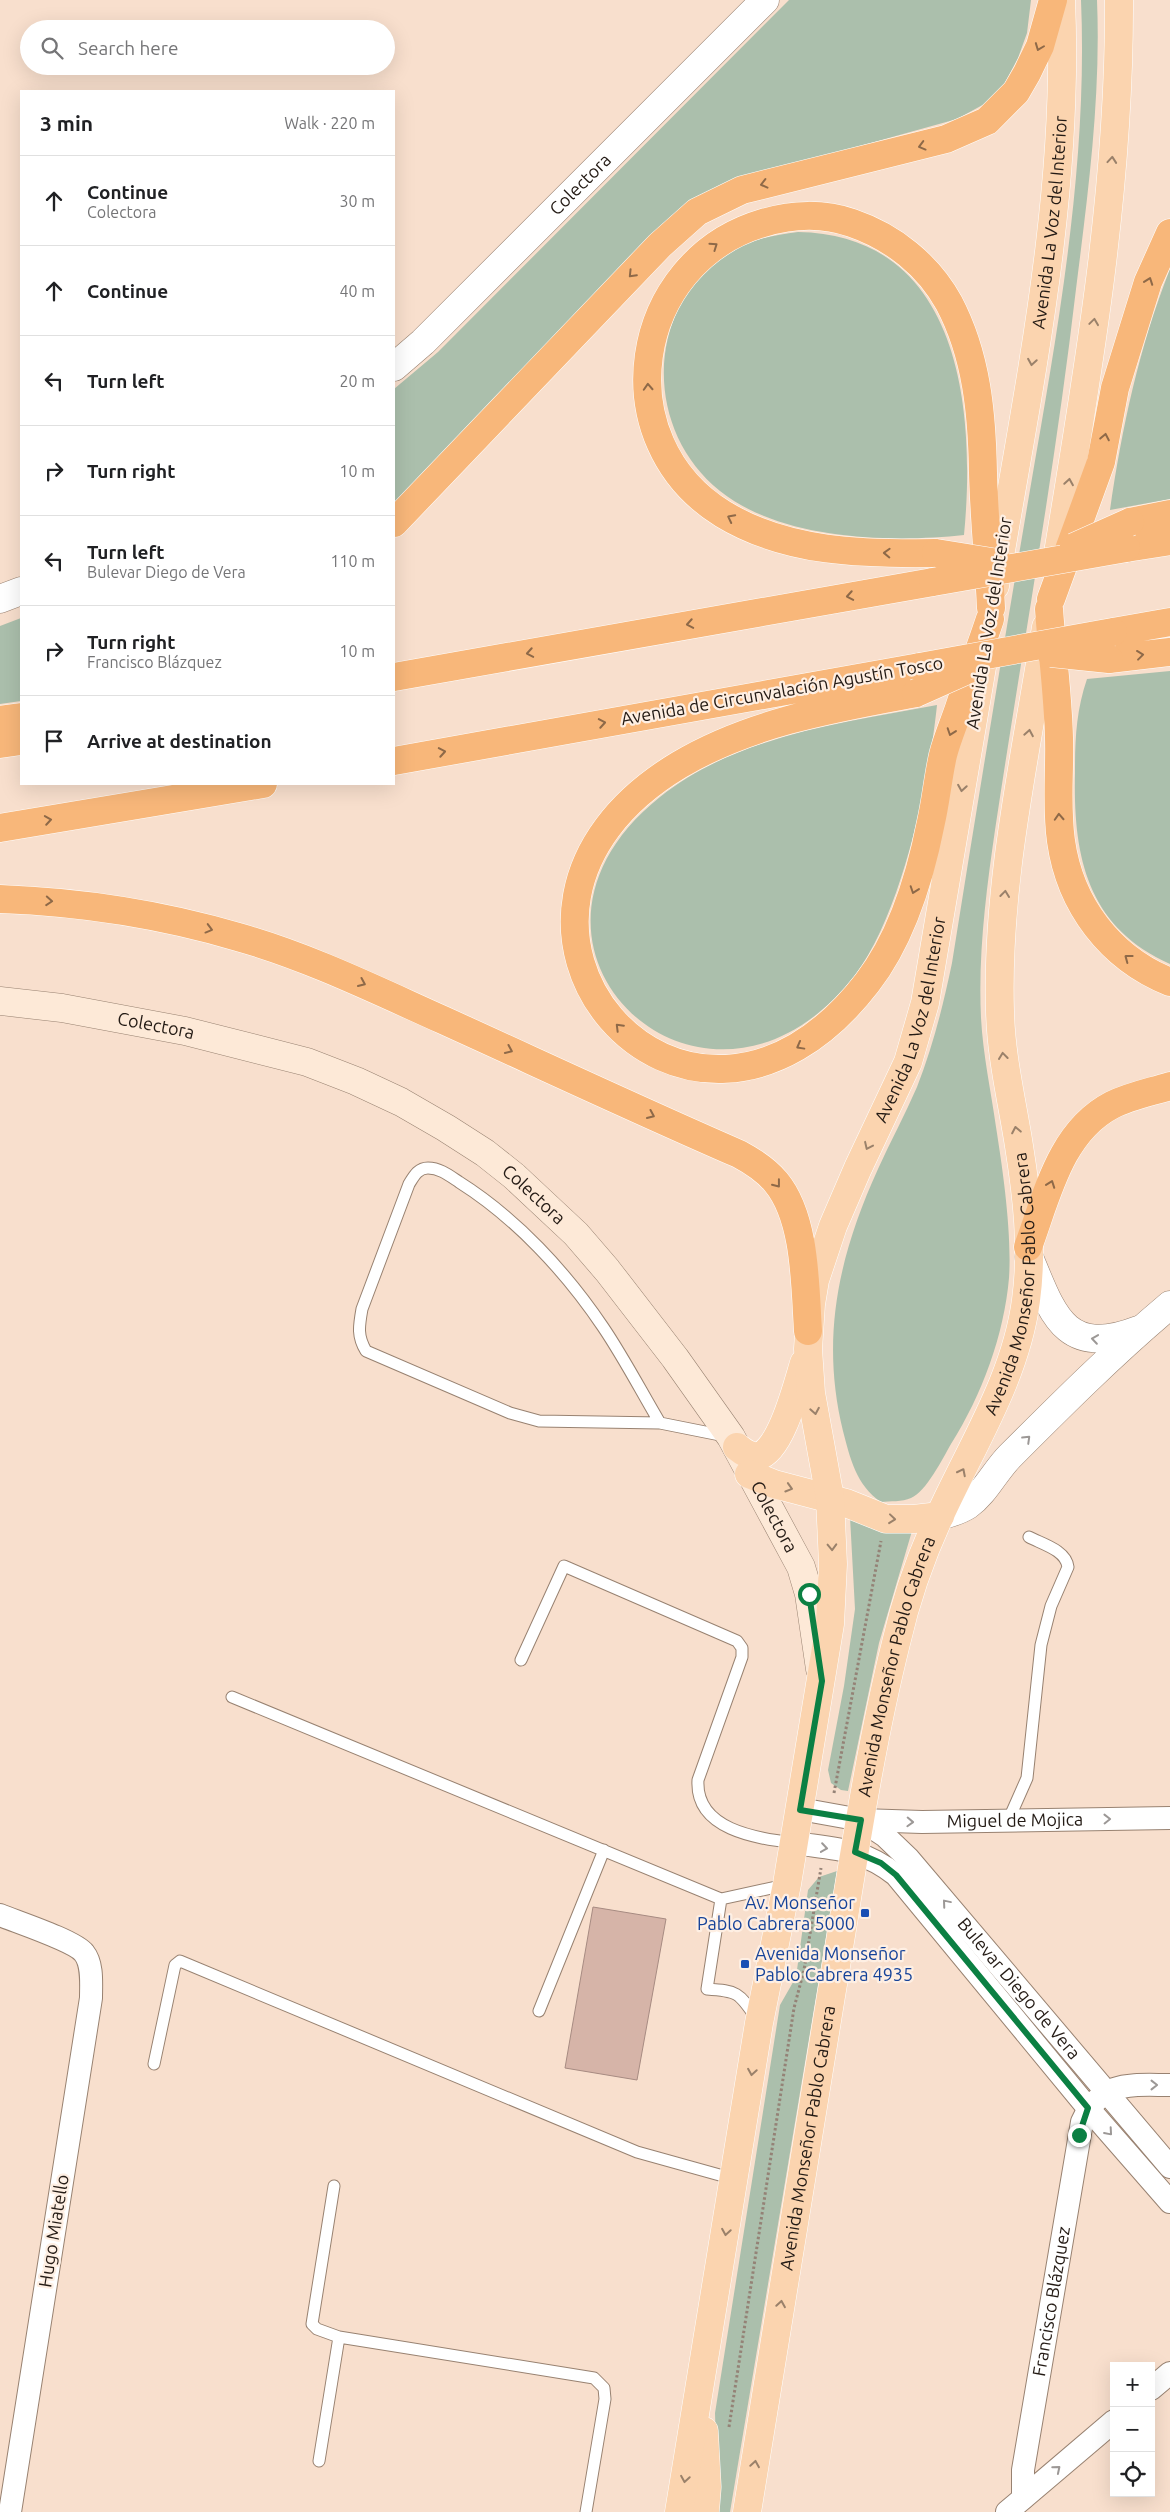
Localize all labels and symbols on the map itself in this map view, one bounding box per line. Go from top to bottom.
one-way arrow [1035,42,1045,50]
street label: Avenida La Voz del Interior [1027,115,1070,330]
one-way arrow [917,140,926,151]
street label: Colectora [545,149,615,219]
one-way arrow [1106,156,1117,164]
one-way arrow [759,178,768,189]
one-way arrow [708,243,718,252]
one-way arrow [629,268,638,277]
one-way arrow [1143,277,1153,286]
one-way arrow [1088,317,1098,326]
one-way arrow [1028,358,1038,366]
one-way arrow [642,382,653,390]
one-way arrow [1100,433,1110,442]
one-way arrow [1064,478,1074,487]
one-way arrow [727,514,736,524]
street label: Avenida La Voz del Interior [961,515,1015,730]
one-way arrow [883,548,891,559]
one-way arrow [846,590,855,600]
one-way arrow [686,619,695,629]
one-way arrow [526,647,535,657]
one-way arrow [1136,650,1144,661]
street label: Avenida de Circunvalación Agustín Tosco [619,652,944,728]
one-way arrow [597,719,606,729]
one-way arrow [947,727,957,735]
one-way arrow [1023,729,1033,738]
one-way arrow [437,748,446,758]
one-way arrow [958,784,968,793]
one-way arrow [1054,813,1065,821]
one-way arrow [44,815,52,826]
one-way arrow [909,885,919,893]
one-way arrow [999,890,1010,898]
one-way arrow [45,896,53,907]
street label: Avenida La Voz del Interior [870,915,949,1125]
one-way arrow [204,923,213,934]
one-way arrow [1124,955,1134,964]
one-way arrow [357,976,366,987]
street label: Colectora [116,1008,197,1042]
one-way arrow [615,1024,624,1033]
one-way arrow [796,1040,805,1050]
one-way arrow [504,1044,513,1055]
one-way arrow [998,1052,1009,1060]
one-way arrow [646,1109,655,1119]
one-way arrow [1012,1126,1022,1135]
one-way arrow [864,1141,874,1150]
street label: Avenida Monseñor Pablo Cabrera [979,1151,1038,1418]
street label: Colectora [499,1160,570,1228]
one-way arrow [771,1178,780,1188]
one-way arrow [1045,1181,1055,1189]
one-way arrow [1091,1334,1100,1344]
one-way arrow [809,1407,819,1416]
one-way arrow [1021,1436,1030,1445]
one-way arrow [955,1468,966,1477]
street label: Colectora [747,1477,802,1556]
one-way arrow [784,1482,793,1492]
one-way arrow [889,1513,897,1524]
street label: Avenida Monseñor Pablo Cabrera [853,1533,938,1798]
one-way arrow [827,1544,837,1551]
route start [798,1583,821,1606]
street label: Miguel de Mojica [947,1808,1083,1831]
one-way arrow [1104,1814,1111,1824]
one-way arrow [906,1816,914,1827]
one-way arrow [821,1842,829,1853]
place label: Av. Monseñor Pablo Cabrera 5000 [697,1892,855,1933]
one-way arrow [942,1899,951,1908]
marker: Av. Monseñor Pablo Cabrera 5000 [859,1907,871,1919]
street label: Bulevar Diego de Vera [954,1913,1085,2063]
place label: Avenida Monseñor Pablo Cabrera 4935 [755,1943,913,1984]
marker: Avenida Monseñor Pablo Cabrera 4935 [739,1958,751,1970]
street label: Avenida Monseñor Pablo Cabrera [775,2004,838,2272]
one-way arrow [747,2067,757,2076]
one-way arrow [1150,2080,1158,2090]
route end [1068,2124,1091,2147]
one-way arrow [1104,2126,1112,2135]
street label: Hugo Miatello [34,2173,72,2289]
street label: Francisco Blázquez [1028,2225,1073,2378]
one-way arrow [721,2228,731,2236]
one-way arrow [775,2299,786,2307]
one-way arrow [749,2460,759,2468]
one-way arrow [1051,2466,1060,2475]
one-way arrow [680,2474,690,2483]

